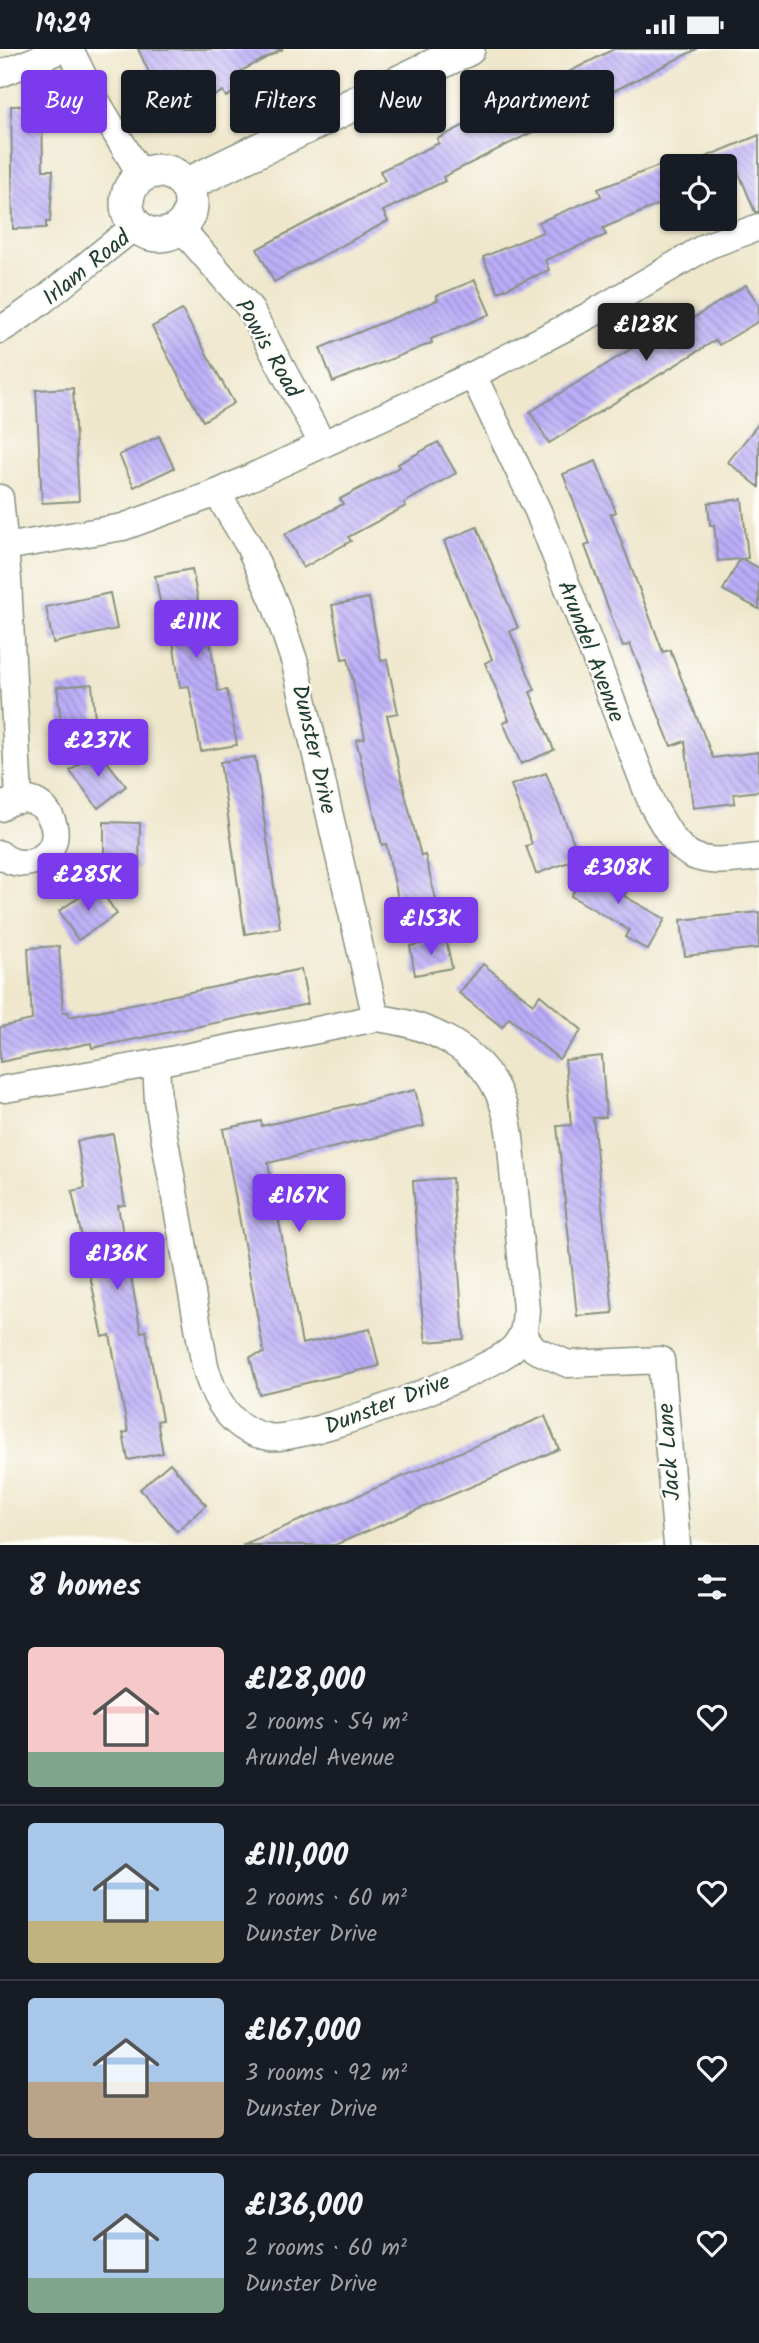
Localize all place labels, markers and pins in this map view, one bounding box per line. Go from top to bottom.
pin: £128K [597,303,695,363]
pin: £111K [147,601,245,660]
pin: £237K [49,719,147,779]
pin: £308K [569,847,667,906]
pin: £285K [39,853,137,913]
pin: £153K [382,897,480,957]
pin: £167K [250,1175,348,1234]
pin: £136K [68,1233,166,1292]

